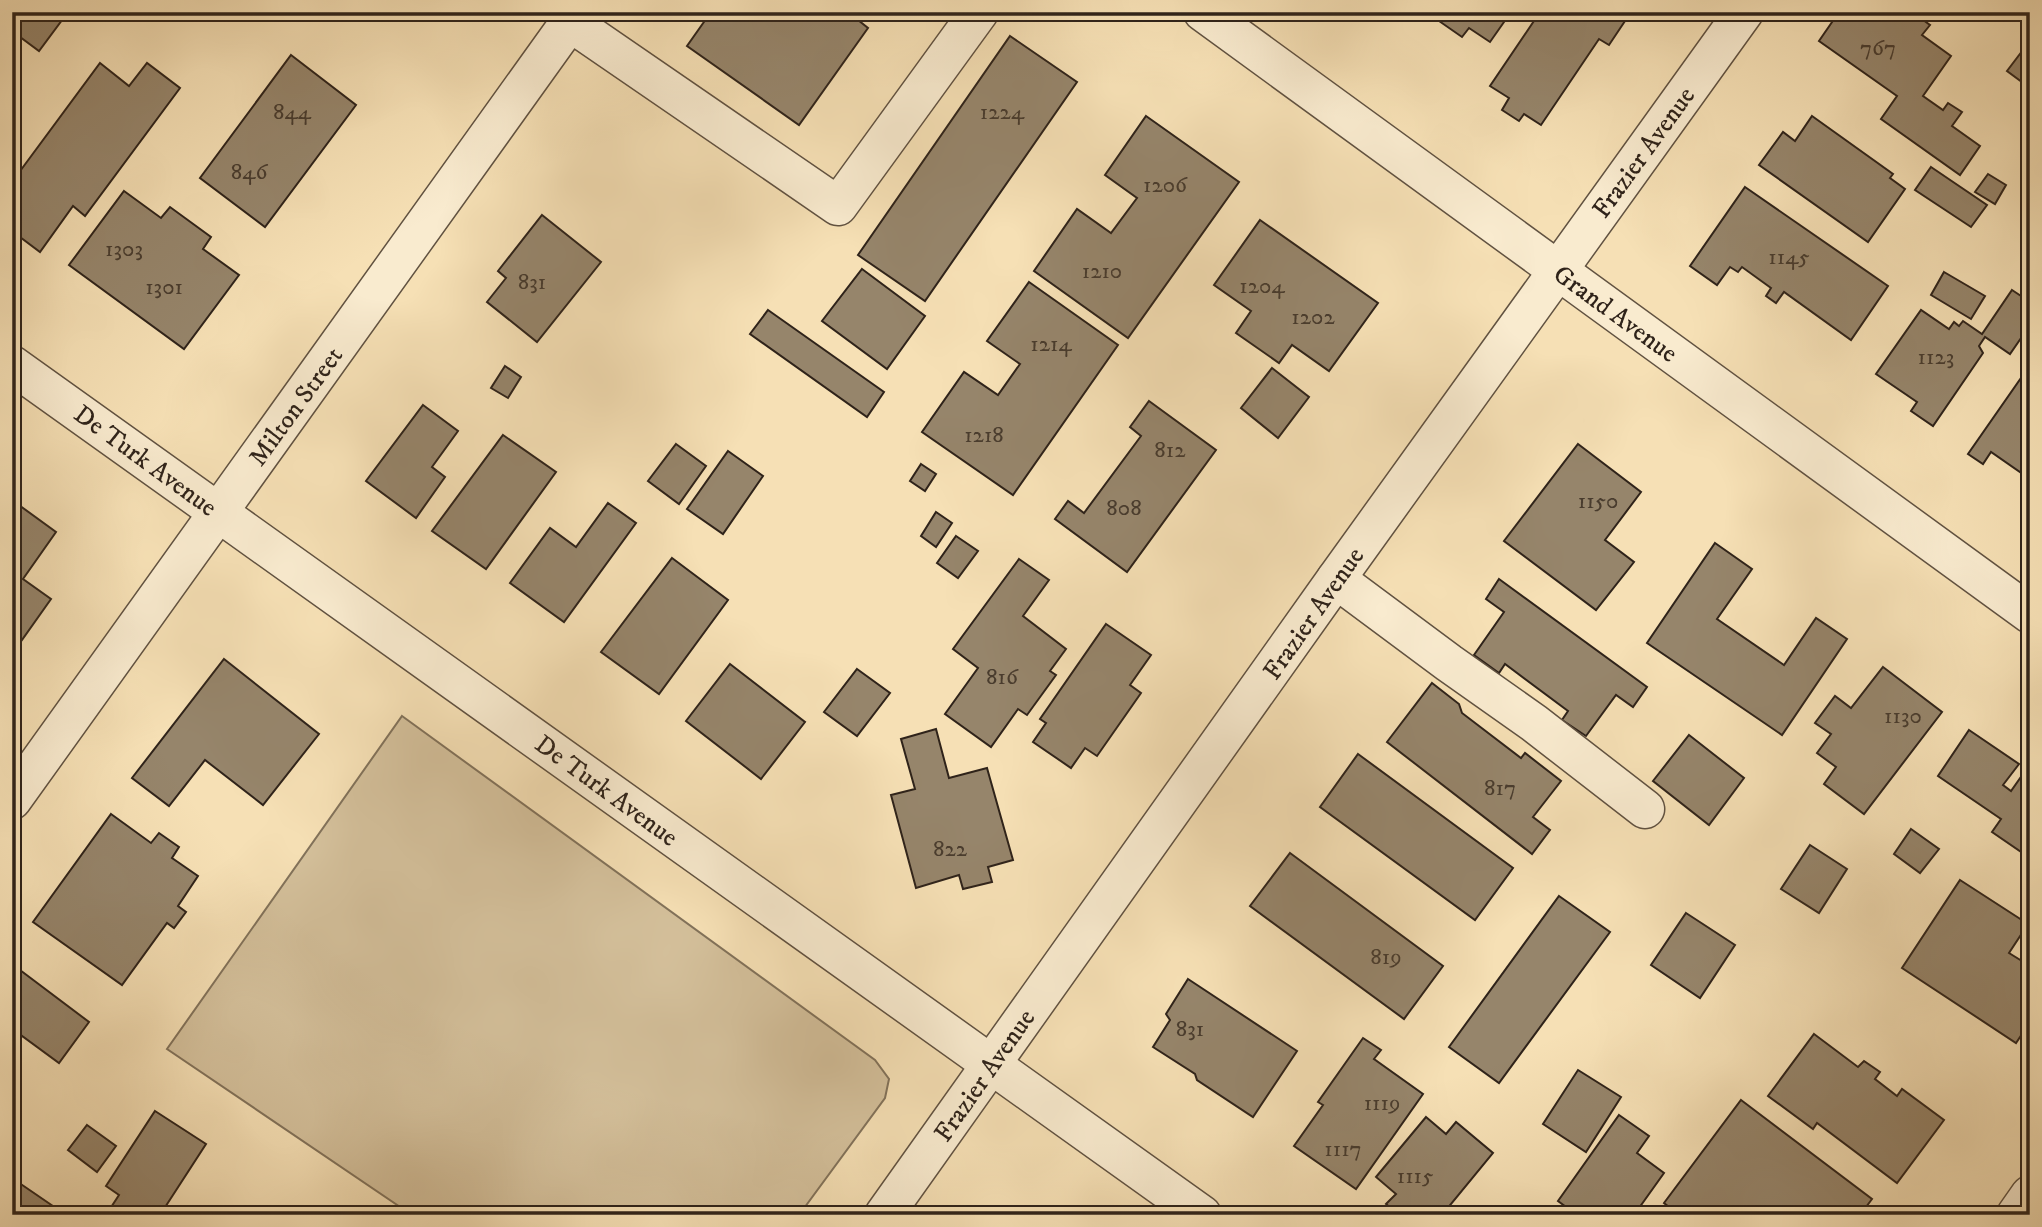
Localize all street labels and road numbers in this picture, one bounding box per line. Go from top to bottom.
street label: Frazier Avenue [1586,81,1703,225]
street label: Grand Avenue [1546,258,1684,370]
street label: Milton Street [242,341,351,473]
street label: De Turk Avenue [67,398,223,524]
street label: Frazier Avenue [1256,541,1372,687]
street label: De Turk Avenue [528,728,684,854]
street label: Frazier Avenue [927,1003,1043,1149]

